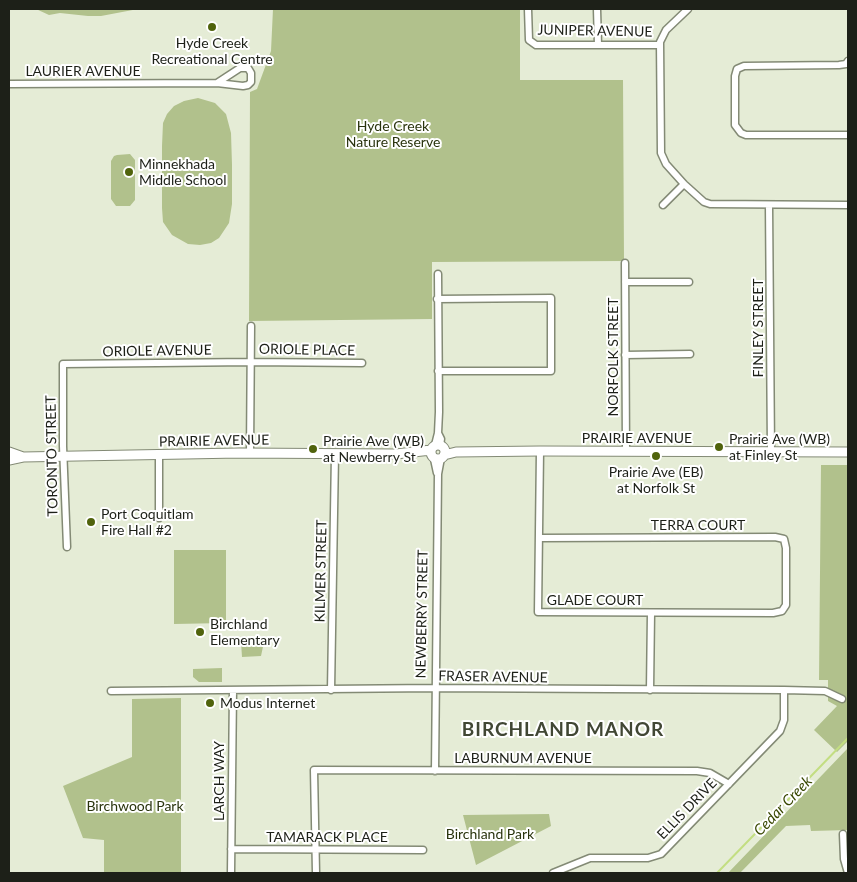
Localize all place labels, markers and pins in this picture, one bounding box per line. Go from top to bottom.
marker: Hyde Creek Recreational Centre [206,21,218,33]
place label: Hyde Creek Recreational Centre [151,35,273,68]
place label: Minnekhada Middle School [139,156,226,188]
marker: Minnekhada Middle School [123,166,135,178]
place label: Prairie Ave (WB) at Finley St [729,431,830,464]
place label: Prairie Ave (WB) at Newberry St [323,433,424,466]
marker: Prairie Ave (WB) at Finley St [713,441,725,453]
marker: Prairie Ave (WB) at Newberry St [307,443,319,455]
marker: Prairie Ave (EB) at Norfolk St [650,450,662,462]
place label: Prairie Ave (EB) at Norfolk St [609,464,703,497]
place label: Port Coquitlam Fire Hall #2 [101,506,194,538]
marker: Port Coquitlam Fire Hall #2 [85,516,97,528]
place label: Birchland Elementary [210,616,280,648]
marker: Birchland Elementary [194,626,206,638]
place label: Modus Internet [220,695,315,711]
marker: Modus Internet [204,697,216,709]

